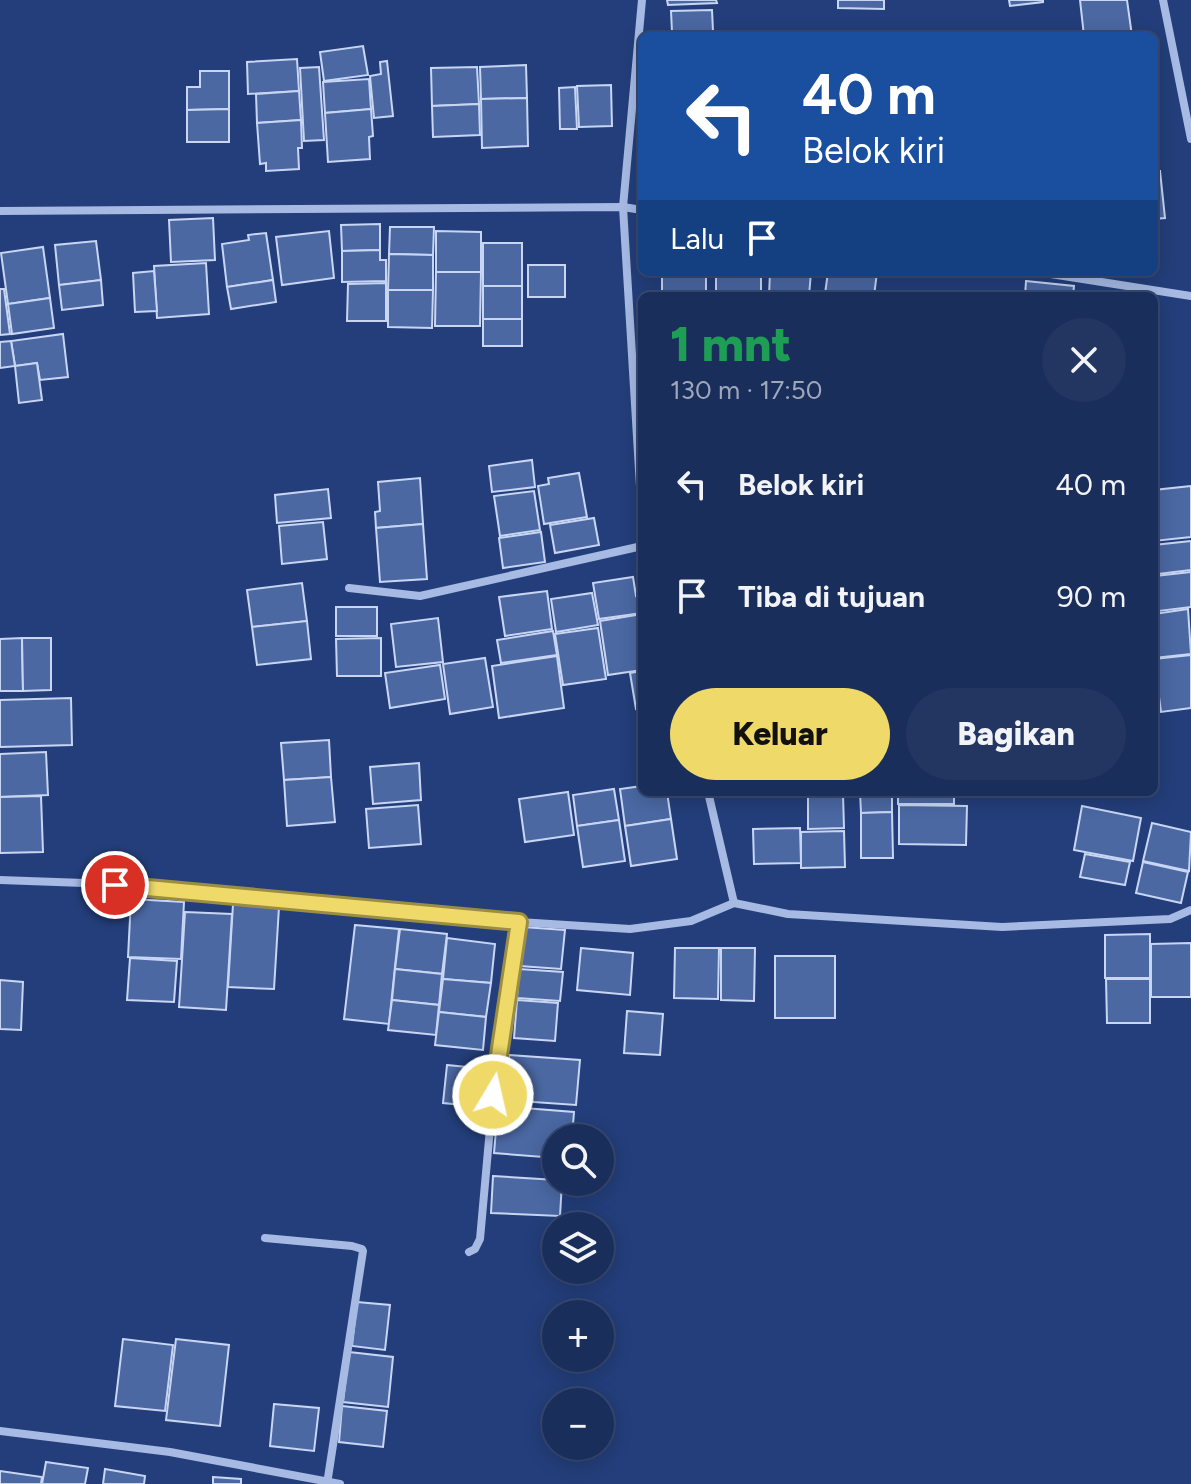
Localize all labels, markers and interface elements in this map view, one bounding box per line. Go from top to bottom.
text: 40 m [802,61,936,128]
icon: left [670,64,774,168]
text: Belok kiri [802,129,945,172]
icon: arrive [740,216,784,260]
text: Lalu [670,220,724,257]
text: 1 mnt [670,315,791,373]
button: close [1042,318,1126,402]
text: 130 m · 17:50 [670,374,822,406]
icon: left [670,462,714,506]
text: Belok kiri [738,466,864,503]
text: 40 m [1055,466,1126,503]
icon: arrive [670,574,714,618]
text: Tiba di tujuan [738,578,925,615]
text: 90 m [1057,578,1126,615]
button: Keluar [670,688,890,780]
button: Bagikan [906,688,1126,780]
pin [81,851,149,919]
icon: arrive [93,863,137,907]
position arrow [451,1053,535,1137]
map controls [542,1124,614,1460]
button: search [542,1124,614,1196]
button: layers [542,1212,614,1284]
button: + [542,1300,614,1372]
button: − [542,1388,614,1460]

